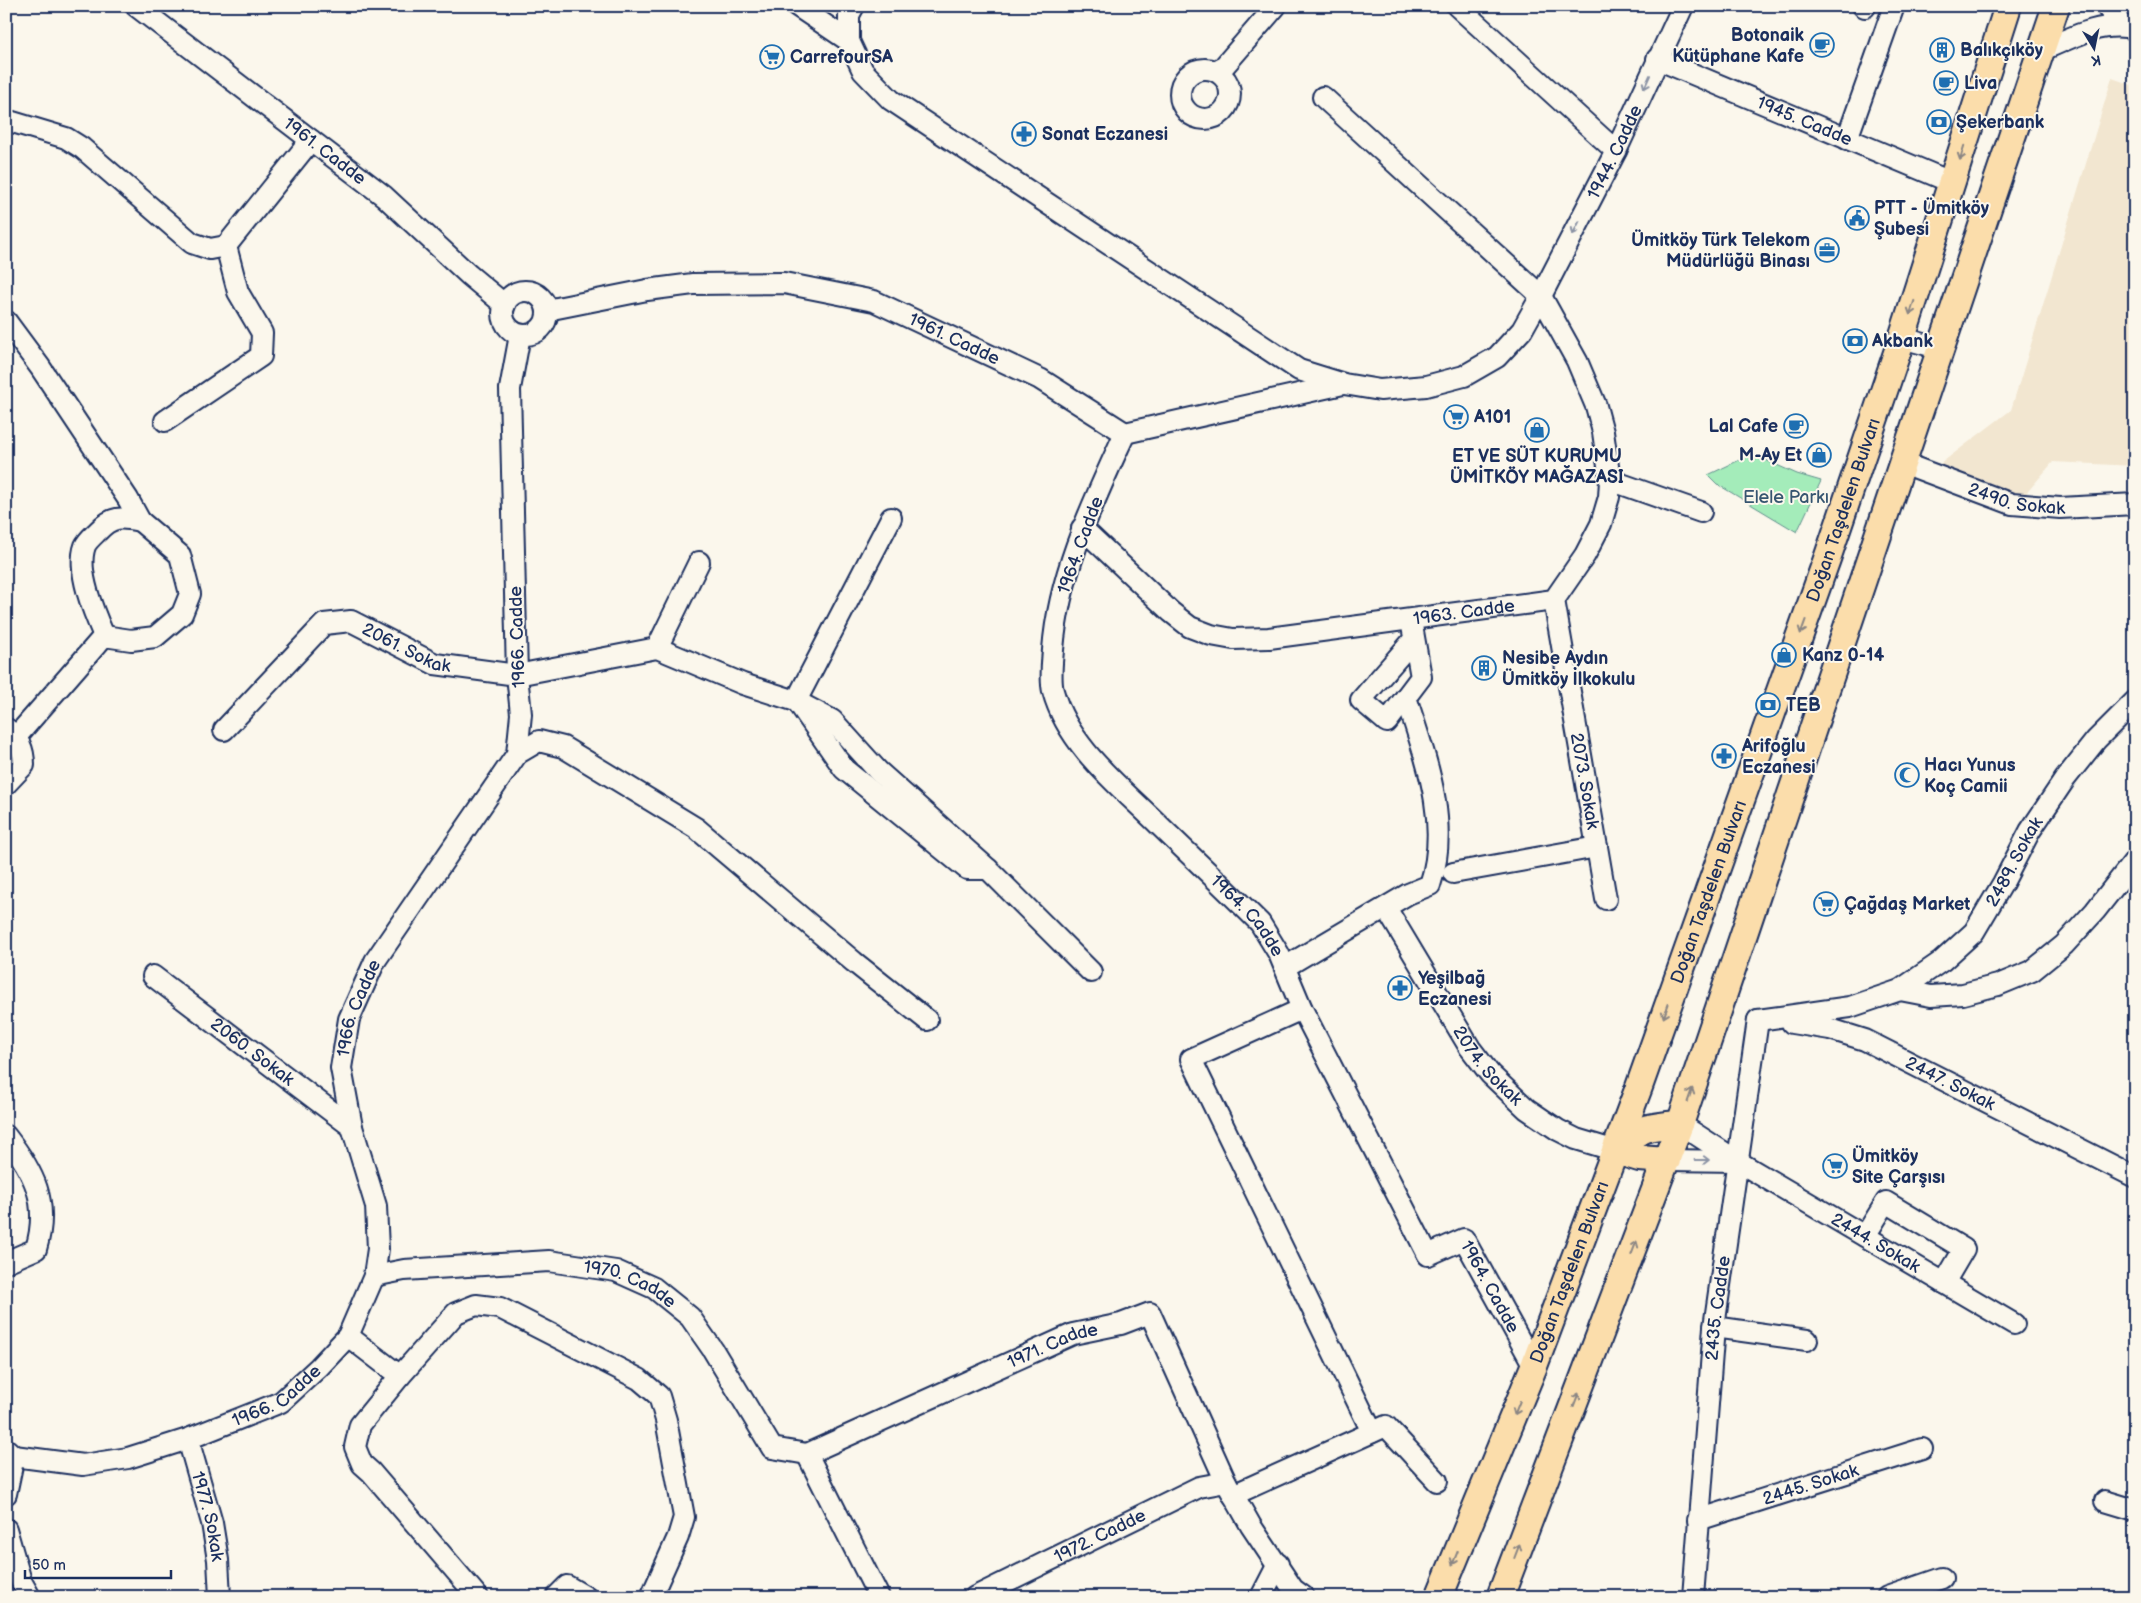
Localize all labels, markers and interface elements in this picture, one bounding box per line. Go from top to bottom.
north arrow [2068,22,2118,72]
place label: Botonaik Kütüphane Kafe [1672,25,1805,67]
cafe icon: Botonaik Kütüphane Kafe [1809,32,1835,58]
building icon: Balıkçıköy [1929,37,1955,63]
place label: Balıkçıköy [1960,40,2044,61]
supermarket icon: CarrefourSA [759,44,785,70]
place label: CarrefourSA [790,47,894,68]
text: K [2090,51,2102,70]
cafe icon: Liva [1933,70,1959,96]
place label: Liva [1964,73,1997,94]
one-way arrow [1641,74,1651,89]
street label: 1945. Cadde [1754,92,1856,151]
street label: 1944. Cadde [1583,102,1647,203]
bank icon: Şekerbank [1926,109,1952,135]
place label: Şekerbank [1956,112,2045,133]
street label: 1961. Cadde [279,113,370,189]
pharmacy icon: Sonat Eczanesi [1011,121,1037,147]
place label: Sonat Eczanesi [1042,124,1168,145]
one-way arrow [1957,145,1967,161]
place label: PTT - Ümitköy Şubesi [1874,197,1990,240]
public building icon: PTT - Ümitköy Şubesi [1844,205,1870,231]
one-way arrow [1571,220,1580,235]
place label: Ümitköy Türk Telekom Müdürlüğü Binası [1631,229,1810,272]
office icon: Ümitköy Türk Telekom Müdürlüğü Binası [1814,237,1840,263]
one-way arrow [1907,299,1917,315]
street label: 1961. Cadde [905,309,1003,370]
bank icon: Akbank [1842,328,1868,354]
place label: Akbank [1871,331,1933,352]
supermarket icon: A101 [1443,404,1469,430]
place label: A101 [1473,407,1511,428]
cafe icon: Lal Cafe [1783,413,1809,439]
place label: Lal Cafe [1709,416,1778,437]
street label: Doğan Taşdelen Bulvarı [1803,416,1885,605]
shop icon: ET VE SÜT KURUMU ÜMİTKÖY MAĞAZASI [1524,417,1550,443]
shop icon: M-Ay Et [1806,442,1832,468]
place label: ET VE SÜT KURUMU ÜMİTKÖY MAĞAZASI [1450,445,1624,488]
place label: M-Ay Et [1739,445,1802,466]
street label: 2490. Sokak [1965,478,2066,519]
park label: Elele Parkı [1743,487,1829,508]
street label: 1964. Cadde [1053,493,1108,597]
street label: 1966. Cadde [505,585,530,688]
street label: 1963. Cadde [1412,595,1516,630]
street label: 2061. Sokak [359,619,452,677]
one-way arrow [1797,619,1807,635]
shop icon: Kanz 0-14 [1771,642,1797,668]
place label: Kanz 0-14 [1802,645,1885,666]
place label: Nesibe Aydın Ümitköy İlkokulu [1502,648,1635,690]
building icon: Nesibe Aydın Ümitköy İlkokulu [1471,655,1497,681]
bank icon: TEB [1755,692,1781,718]
place label: TEB [1786,695,1821,716]
street label: 2073. Sokak [1566,731,1603,831]
place label: Arifoğlu Eczanesi [1741,736,1816,778]
pharmacy icon: Arifoğlu Eczanesi [1711,743,1737,769]
place label: Hacı Yunus Koç Camii [1924,755,2016,797]
mosque icon: Hacı Yunus Koç Camii [1894,762,1920,788]
street label: Doğan Taşdelen Bulvarı [1667,798,1751,986]
street label: 2489. Sokak [1981,813,2048,910]
street label: 1964. Cadde [1206,870,1288,961]
supermarket icon: Çağdaş Market [1813,891,1839,917]
place label: Çağdaş Market [1844,894,1970,915]
street label: 1966. Cadde [333,956,385,1058]
place label: Yeşilbağ Eczanesi [1418,968,1492,1010]
pharmacy icon: Yeşilbağ Eczanesi [1387,975,1413,1001]
one-way arrow [1661,1003,1670,1018]
street label: 2060. Sokak [206,1014,298,1090]
street label: 2074. Sokak [1448,1022,1527,1110]
street label: 2447. Sokak [1902,1052,1999,1115]
one-way arrow [1685,1088,1695,1104]
place label: Ümitköy Site Çarşısı [1852,1145,1945,1188]
supermarket icon: Ümitköy Site Çarşısı [1822,1153,1848,1179]
one-way arrow [1694,1155,1710,1165]
street label: Doğan Taşdelen Bulvarı [1526,1178,1614,1366]
street label: 2444. Sokak [1827,1209,1924,1278]
street label: 1964. Cadde [1456,1237,1524,1337]
one-way arrow [1630,1241,1639,1256]
street label: 2435. Cadde [1701,1254,1735,1361]
street label: 1970. Cadde [582,1256,680,1313]
street label: 1971. Cadde [1004,1319,1100,1373]
street label: 1966. Cadde [229,1360,326,1431]
one-way arrow [1572,1392,1581,1407]
one-way arrow [1512,1400,1521,1415]
street label: 2445. Sokak [1760,1460,1861,1510]
street label: 1977. Sokak [187,1469,228,1563]
street label: 1972. Cadde [1051,1505,1150,1568]
one-way arrow [1513,1544,1522,1559]
scale bar [25,1548,171,1580]
one-way arrow [1450,1550,1459,1566]
text: 50 m [32,1556,66,1575]

